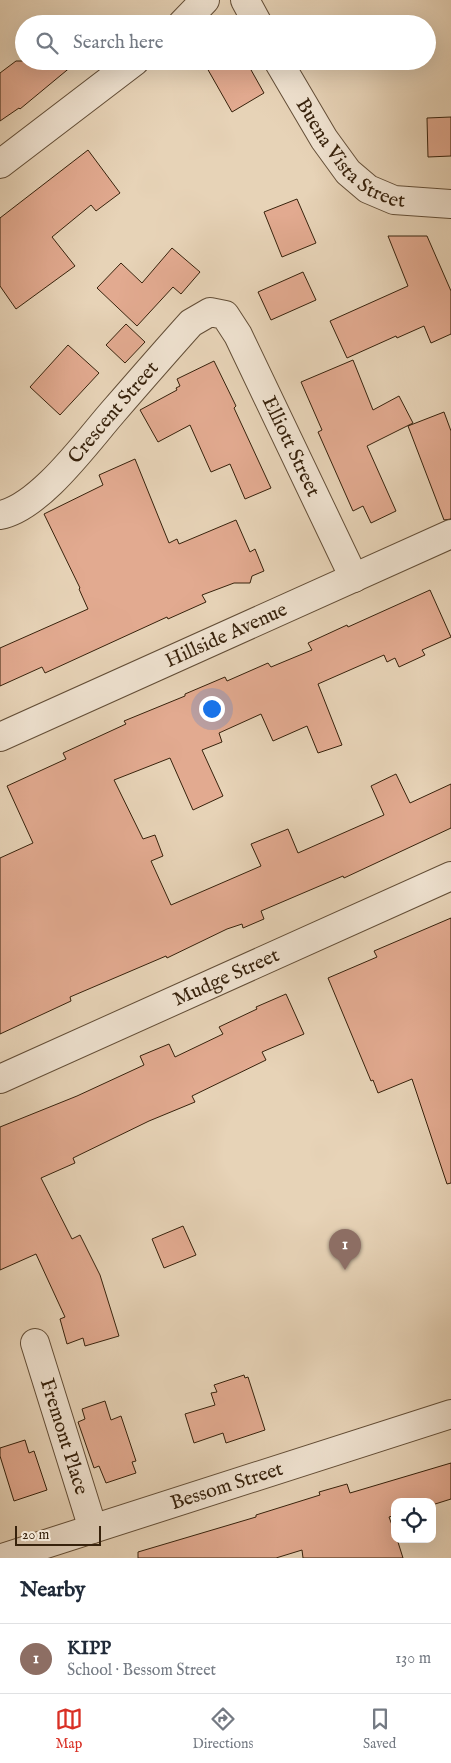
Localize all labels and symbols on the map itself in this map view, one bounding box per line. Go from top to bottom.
street label: Buena Vista Street [290,94,406,213]
street label: Crescent Street [62,356,164,469]
street label: Elliott Street [256,392,326,501]
street label: Hillside Avenue [161,597,291,674]
your location [199,696,225,722]
street label: Mudge Street [169,942,283,1012]
pin: 1 [329,1229,361,1270]
street label: Fremont Place [34,1375,94,1498]
street label: Bessom Street [167,1456,286,1516]
scale bar [15,1523,101,1546]

